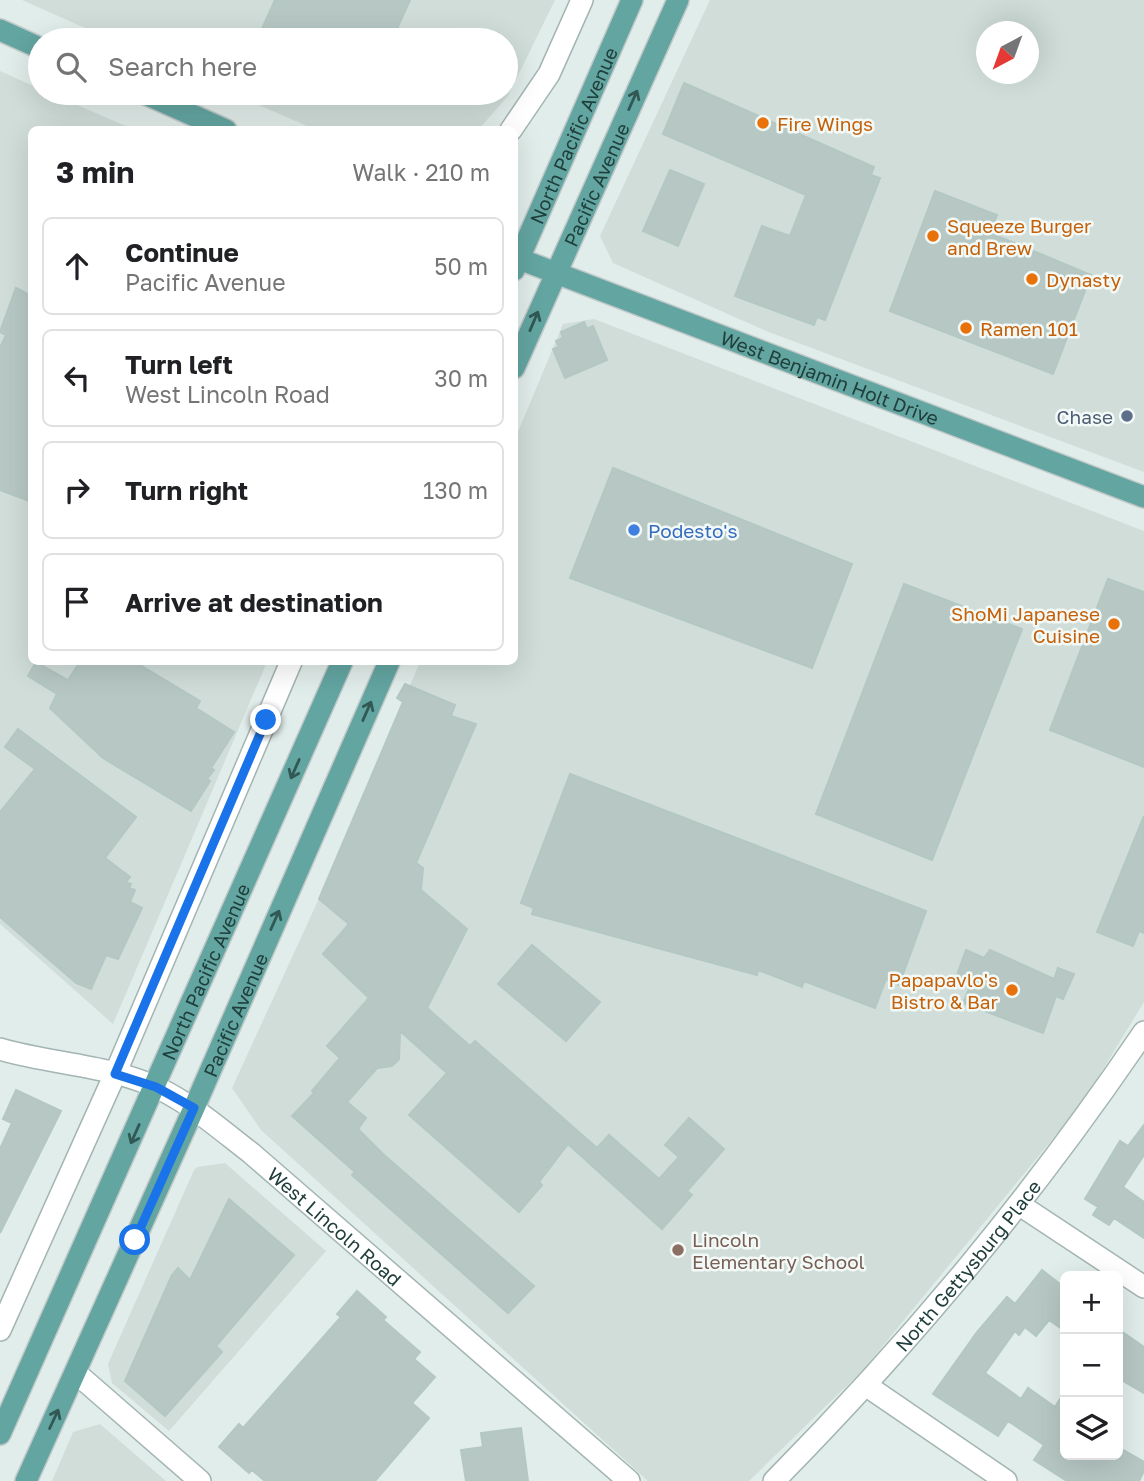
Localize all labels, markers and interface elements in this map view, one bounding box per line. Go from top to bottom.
north arrow [976,21,1039,84]
search box [28,28,518,105]
street label: North Pacific Avenue [524,43,622,227]
icon: search [52,48,90,86]
text: Search here [108,51,257,82]
one-way arrow [627,90,640,111]
place label: Fire Wings [777,112,873,135]
marker: Fire Wings [755,115,771,131]
street label: Pacific Avenue [559,119,633,249]
text: 3 min [56,154,134,190]
text: Walk · 210 m [352,158,490,186]
place label: Squeeze Burger and Brew [947,214,1092,259]
marker: Squeeze Burger and Brew [925,228,941,244]
text: Continue [125,237,239,268]
icon: ahead [58,247,96,285]
text: 50 m [434,252,488,280]
text: Pacific Avenue [125,268,286,296]
place label: Dynasty [1046,268,1121,291]
marker: Dynasty [1024,271,1040,287]
one-way arrow [529,311,542,332]
place label: Ramen 101 [980,317,1078,340]
marker: Ramen 101 [958,320,974,336]
street label: West Benjamin Holt Drive [718,325,942,429]
text: Turn left [125,349,233,380]
icon: left [58,359,96,397]
text: 30 m [434,364,488,392]
text: West Lincoln Road [125,380,330,408]
place label: Chase [1057,405,1113,428]
marker: Chase [1119,408,1135,424]
icon: right [58,471,96,509]
text: Turn right [125,475,248,506]
text: 130 m [423,476,488,504]
place label: Podesto's [648,519,738,542]
marker: Podesto's [626,522,642,538]
icon: arrive [58,583,96,621]
text: Arrive at destination [125,587,383,618]
place label: ShoMi Japanese Cuisine [951,602,1100,647]
marker: ShoMi Japanese Cuisine [1106,616,1122,632]
one-way arrow [361,701,374,723]
route end [250,704,281,735]
one-way arrow [288,758,301,779]
street label: North Pacific Avenue [157,880,255,1064]
one-way arrow [270,910,283,931]
street label: Pacific Avenue [197,949,271,1079]
place label: Papapavlo's Bistro & Bar [889,968,999,1013]
marker: Papapavlo's Bistro & Bar [1004,982,1020,998]
one-way arrow [128,1123,141,1144]
street label: West Lincoln Road [263,1162,407,1290]
street label: North Gettysburg Place [890,1175,1045,1356]
route start [119,1224,150,1255]
place label: Lincoln Elementary School [692,1228,865,1273]
marker: Lincoln Elementary School [670,1242,686,1258]
map controls [1060,1271,1123,1460]
button: + [1060,1271,1123,1334]
button: − [1060,1334,1123,1397]
button: layers [1060,1397,1123,1460]
one-way arrow [48,1409,62,1430]

